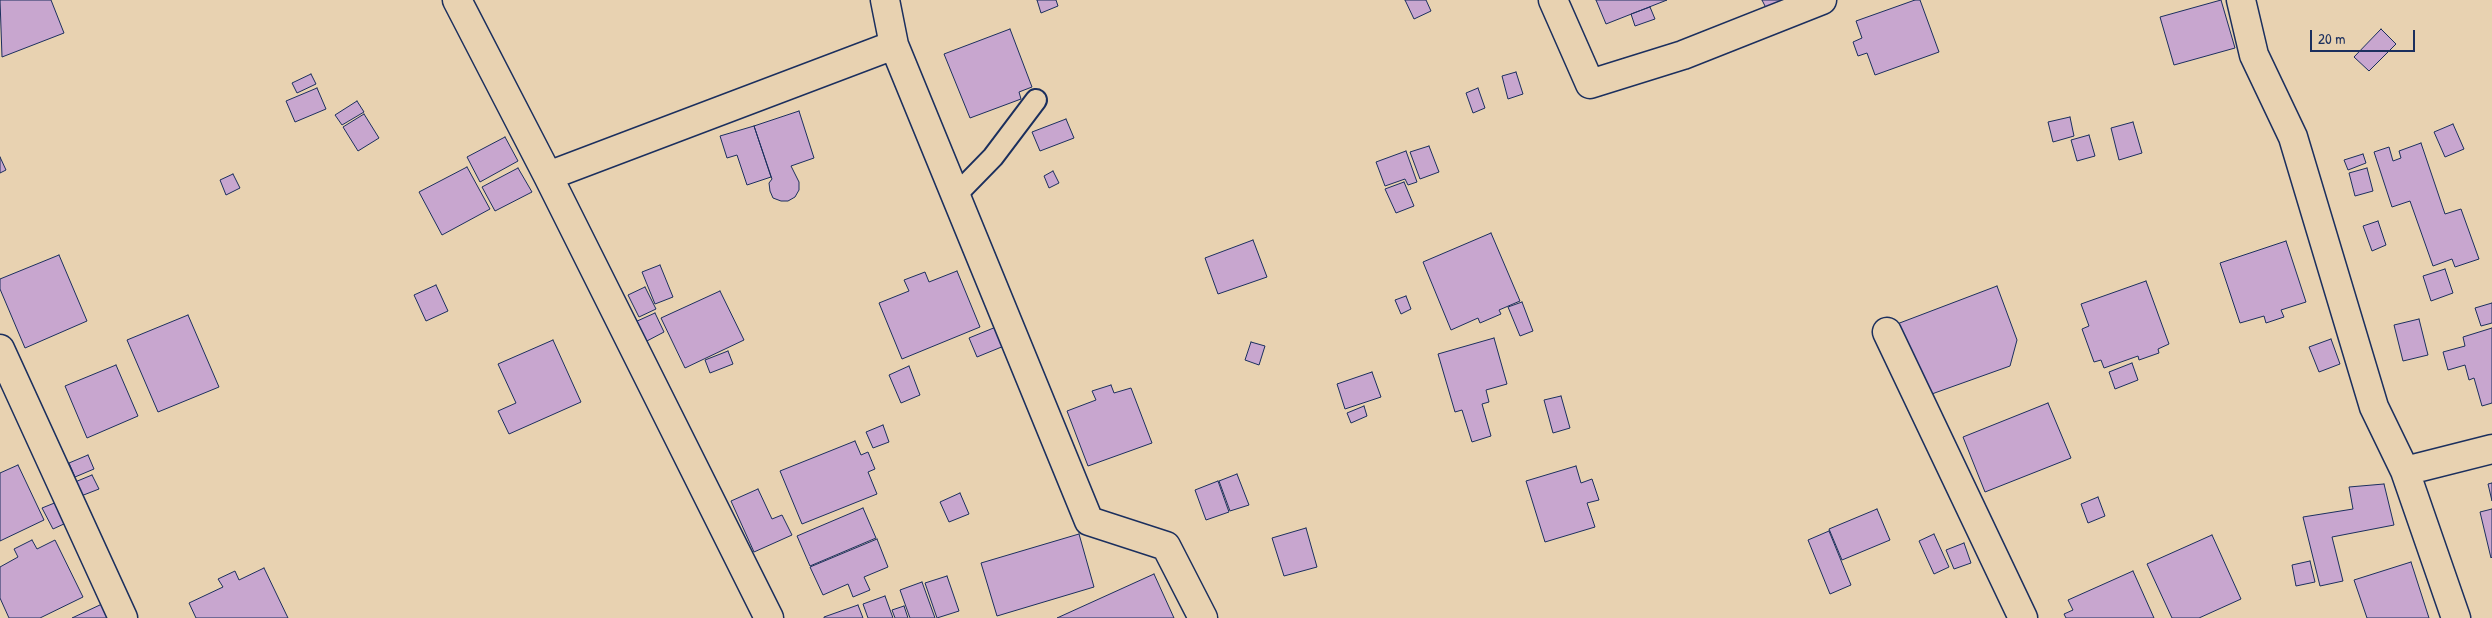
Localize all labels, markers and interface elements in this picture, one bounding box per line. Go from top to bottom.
scale bar [2312,20,2417,52]
text: 20 m [2318,28,2345,49]

